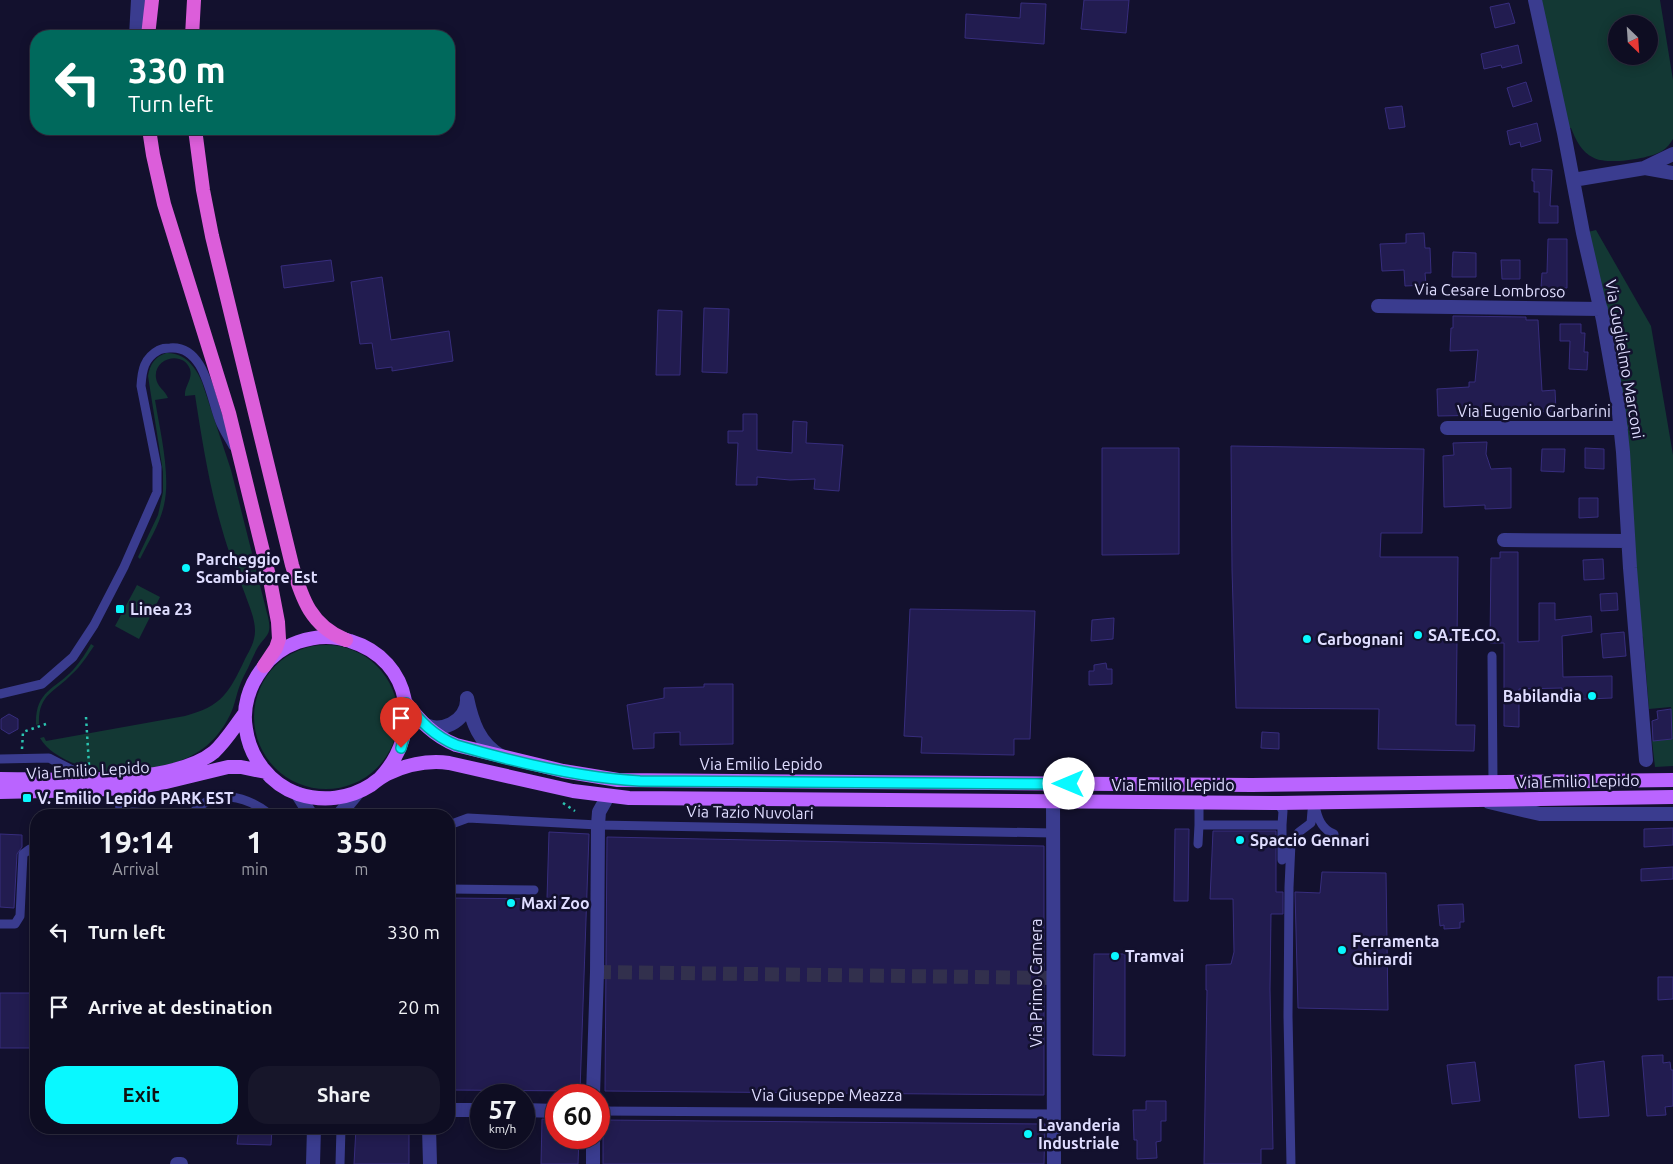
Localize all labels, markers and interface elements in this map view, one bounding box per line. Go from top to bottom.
north arrow [1608,15,1658,65]
map controls [1608,15,1658,65]
icon: left [45,50,110,115]
text: 330 m [128,50,226,90]
text: Turn left [128,91,213,116]
street label: Via Guglielmo Marconi [1602,278,1648,440]
street label: Via Cesare Lombroso [1414,280,1566,300]
street label: Via Eugenio Garbarini [1457,402,1611,420]
place label: Parcheggio Scambiatore Est [196,550,318,586]
marker: Parcheggio Scambiatore Est [180,562,192,574]
place label: Linea 23 [130,600,192,618]
marker: Linea 23 [114,603,126,615]
place label: SA.TE.CO. [1428,626,1500,644]
marker: SA.TE.CO. [1412,629,1424,641]
place label: Carbognani [1317,630,1403,648]
marker: Carbognani [1301,633,1313,645]
place label: Babilandia [1503,687,1582,705]
marker: Babilandia [1586,690,1598,702]
pin [380,697,422,748]
icon: arrive [387,704,415,732]
street label: Via Emilio Lepido [699,755,823,773]
position arrow [1042,757,1094,809]
street label: Via Emilio Lepido [26,758,150,782]
street label: Via Emilio Lepido [1516,771,1640,791]
street label: Via Emilio Lepido [1111,776,1235,794]
place label: V. Emilio Lepido PARK EST [37,789,234,807]
marker: V. Emilio Lepido PARK EST [21,792,33,804]
street label: Via Tazio Nuvolari [686,802,814,822]
text: 19:14 [98,825,173,859]
text: 1 [246,825,263,859]
text: 350 [336,825,387,859]
place label: Spaccio Gennari [1250,831,1369,849]
marker: Spaccio Gennari [1234,834,1246,846]
text: Arrival [112,860,159,878]
text: min [241,860,268,878]
text: m [355,860,368,878]
place label: Maxi Zoo [521,894,590,912]
marker: Maxi Zoo [505,897,517,909]
icon: left [45,918,73,946]
street label: Via Primo Carnera [1027,918,1045,1048]
text: Turn left [88,921,166,943]
text: 330 m [387,921,440,943]
place label: Ferramenta Ghirardi [1352,932,1440,968]
marker: Ferramenta Ghirardi [1336,944,1348,956]
place label: Tramvai [1125,947,1184,965]
marker: Tramvai [1109,950,1121,962]
icon: arrive [45,993,73,1021]
text: Arrive at destination [88,996,273,1018]
text: 20 m [398,996,440,1018]
button: Exit [45,1066,238,1124]
button: Share [248,1066,440,1124]
speed limit sign: 60 [545,1084,610,1149]
street label: Via Giuseppe Meazza [752,1086,902,1104]
text: 57 [488,1096,517,1124]
place label: Lavanderia Industriale [1038,1116,1120,1152]
text: km/h [489,1122,516,1135]
marker: Lavanderia Industriale [1022,1128,1034,1140]

